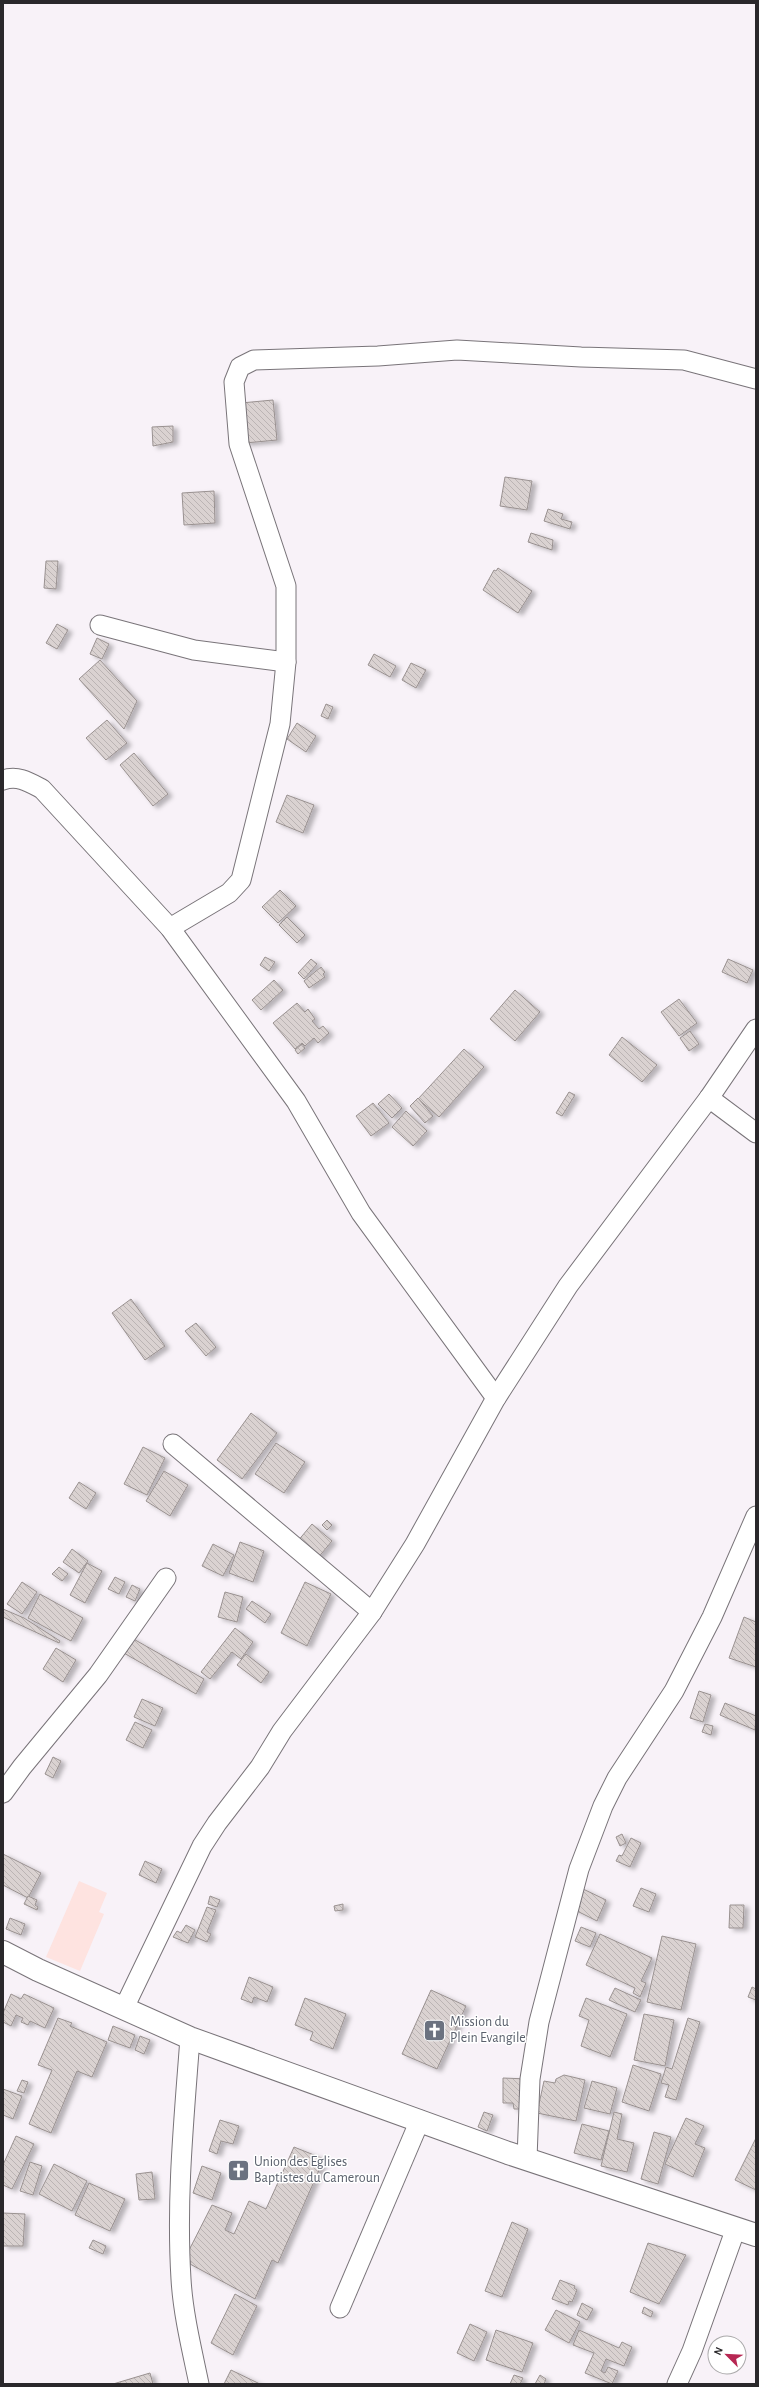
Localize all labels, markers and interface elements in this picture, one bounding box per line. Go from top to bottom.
place label: Mission du Plein Evangile [450,2015,526,2045]
church icon: Mission du Plein Evangile [421,2017,447,2043]
place label: Union des Eglises Baptistes du Cameroun [254,2155,380,2185]
church icon: Union des Eglises Baptistes du Cameroun [225,2157,251,2183]
north arrow [707,2335,747,2375]
text: N [712,2345,725,2357]

